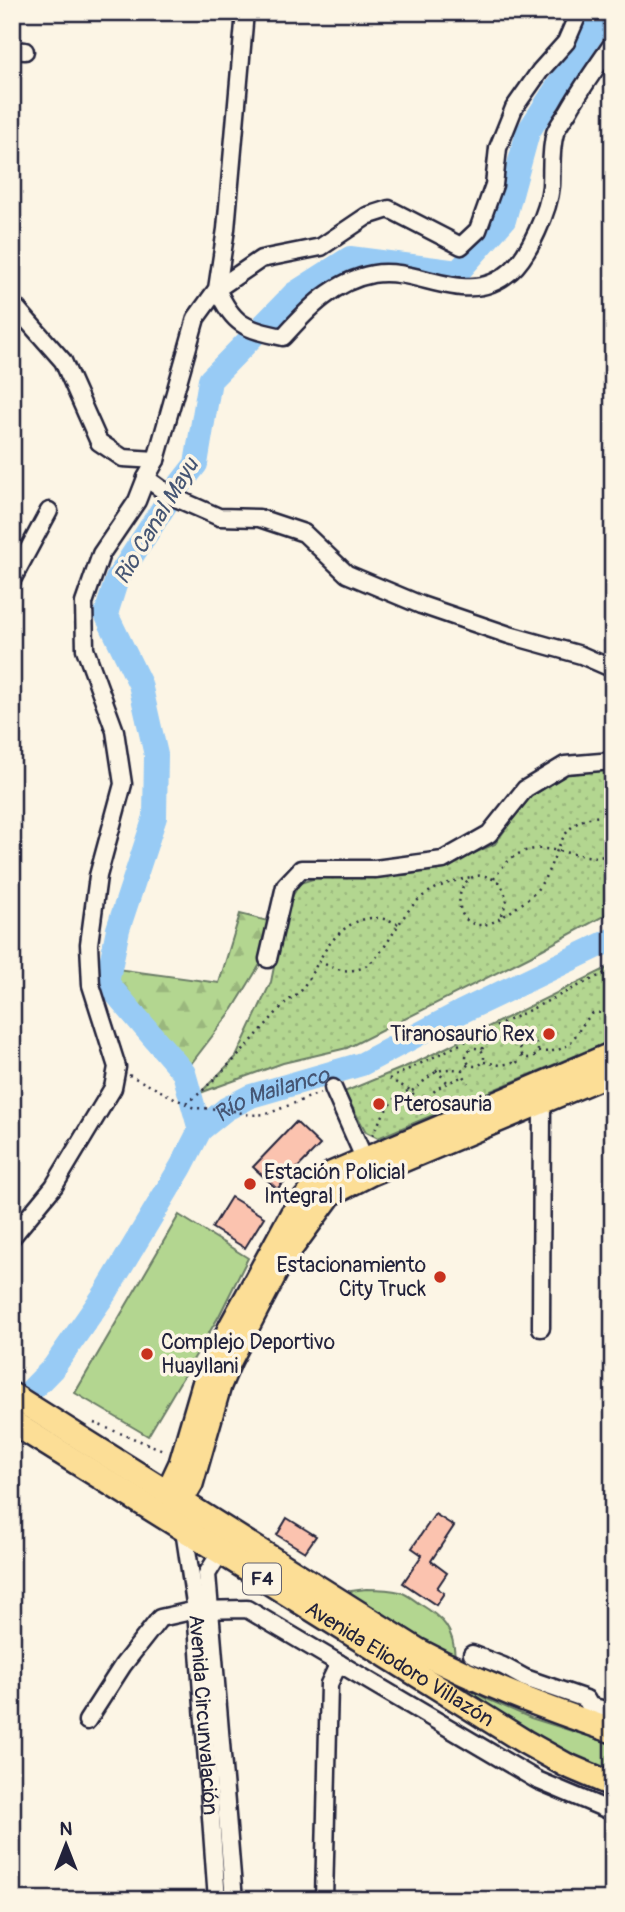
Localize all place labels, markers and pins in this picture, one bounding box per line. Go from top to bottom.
place label: Tiranosaurio Rex [390,1021,535,1048]
marker: Tiranosaurio Rex [541,1026,557,1042]
place label: Pterosauria [393,1091,492,1118]
marker: Pterosauria [371,1096,387,1112]
place label: Estación Policial Integral I [264,1159,406,1210]
marker: Estación Policial Integral I [242,1176,258,1192]
place label: Estacionamiento City Truck [277,1252,426,1303]
marker: Estacionamiento City Truck [432,1269,448,1285]
place label: Complejo Deportivo Huayllani [161,1329,335,1380]
marker: Complejo Deportivo Huayllani [139,1346,155,1362]

